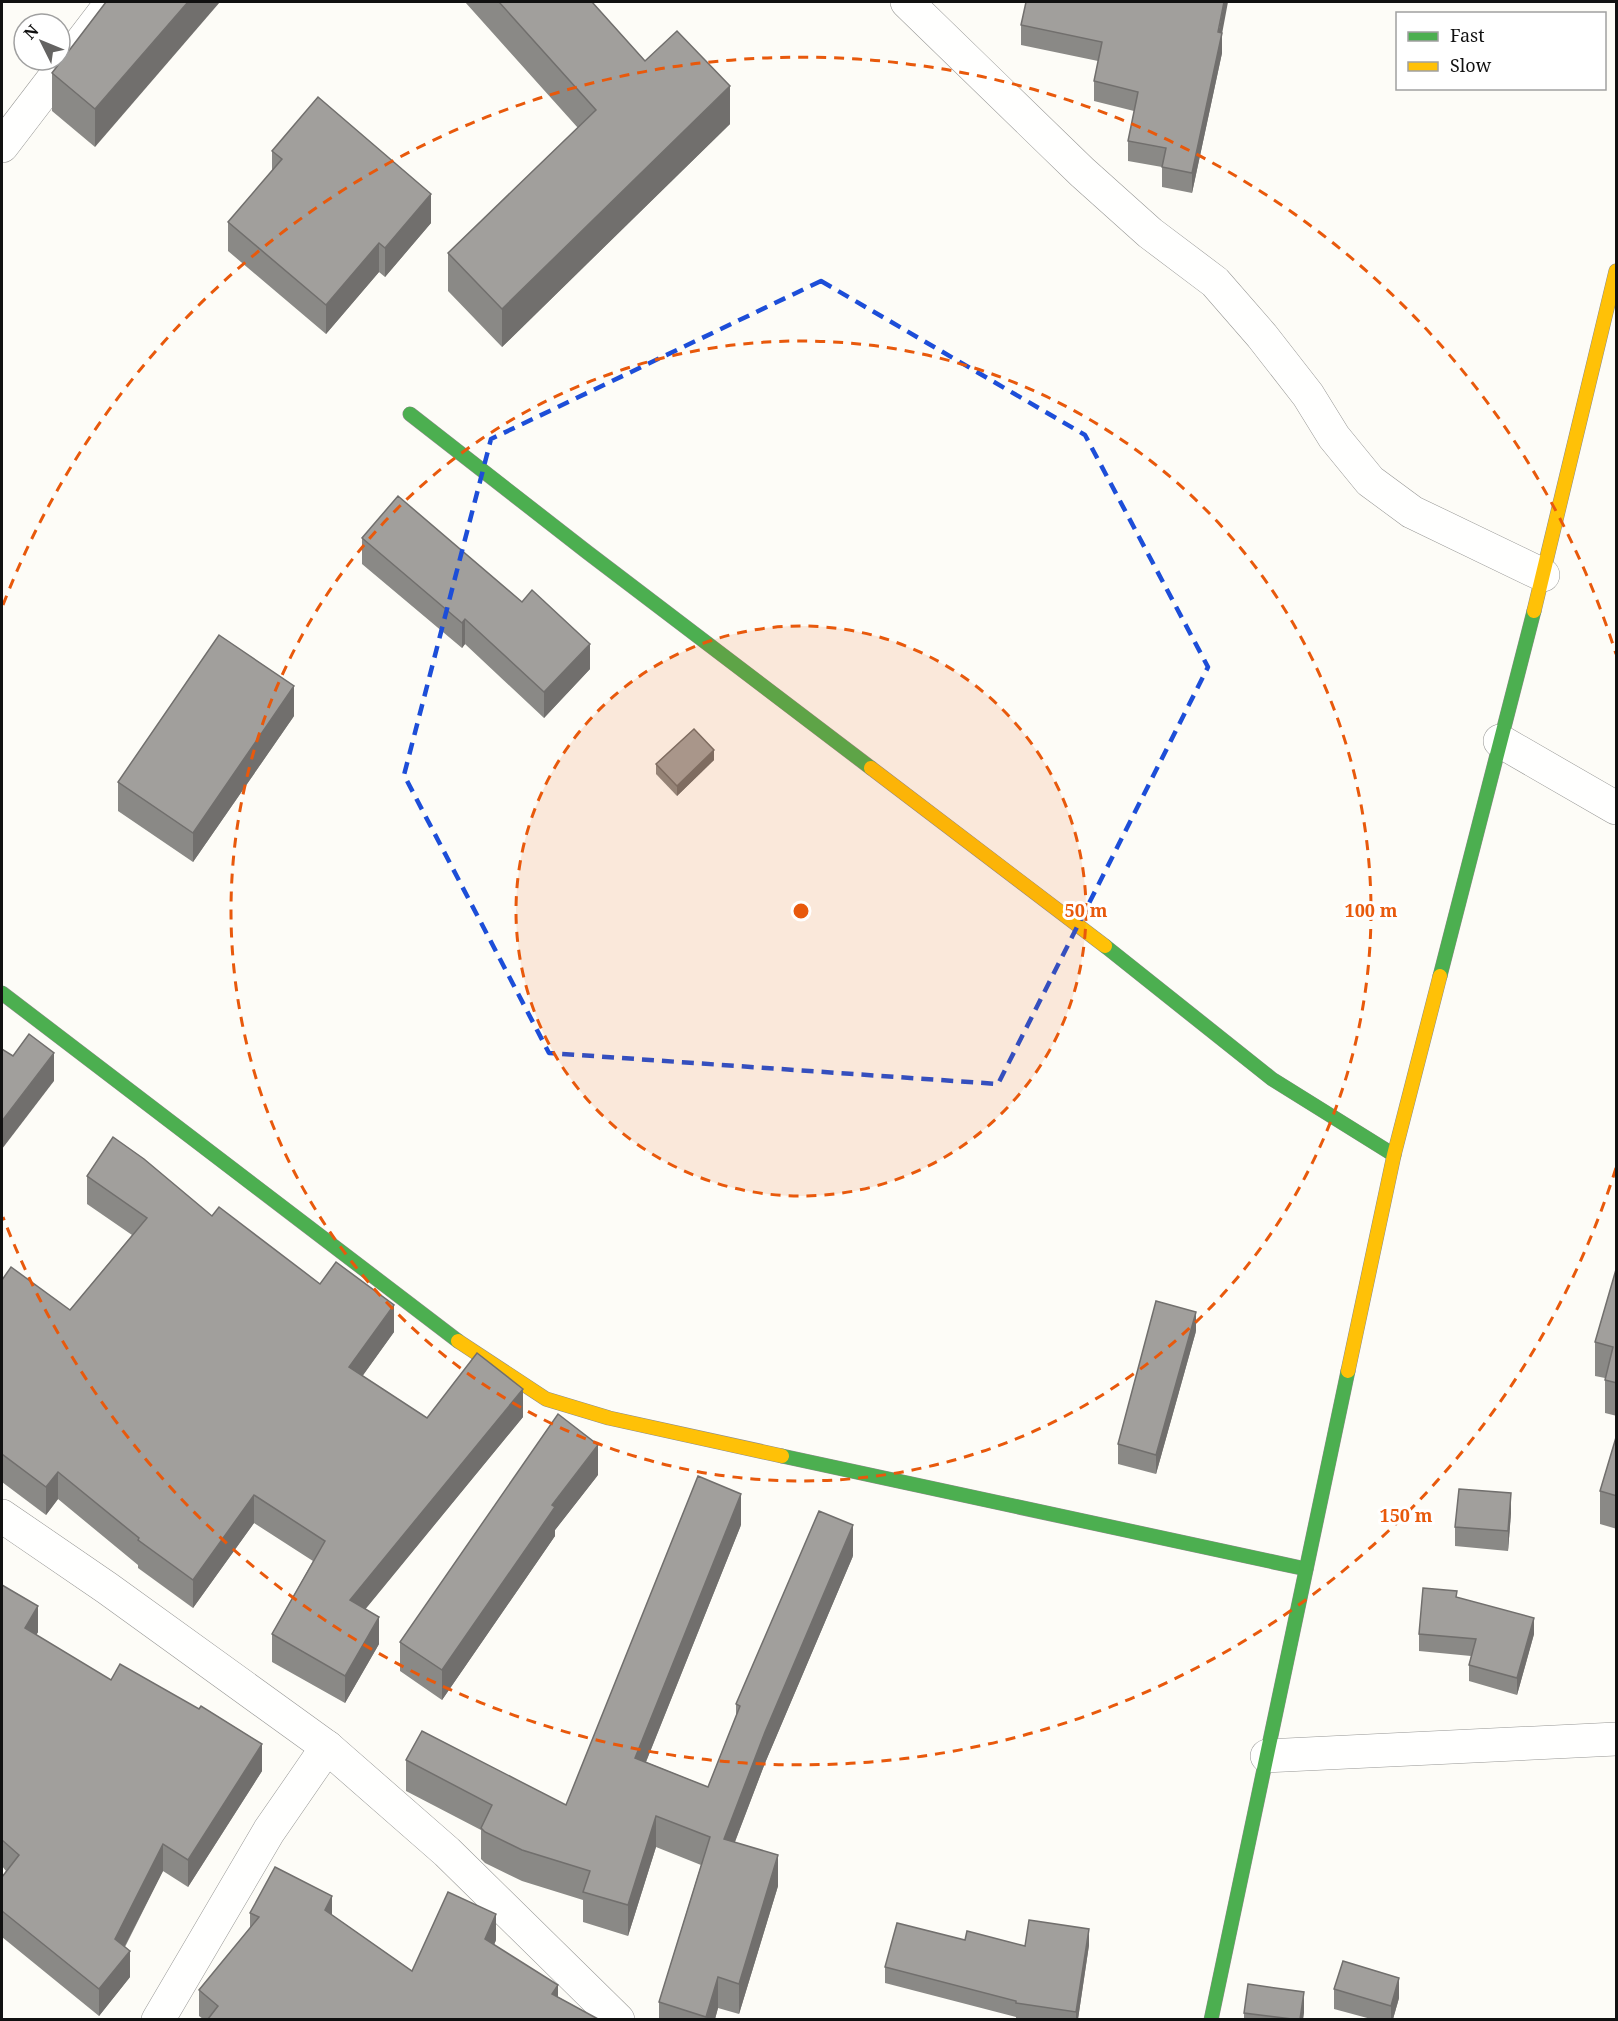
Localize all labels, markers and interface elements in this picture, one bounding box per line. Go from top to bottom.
north arrow [12,12,72,72]
legend [1396,12,1606,90]
text: N [19,19,44,44]
text: Fast [1450,23,1485,47]
text: Slow [1450,53,1492,77]
text: 50 m [1065,898,1108,922]
text: 100 m [1345,898,1398,922]
centre of rings [791,901,811,921]
text: 150 m [1380,1503,1433,1527]

